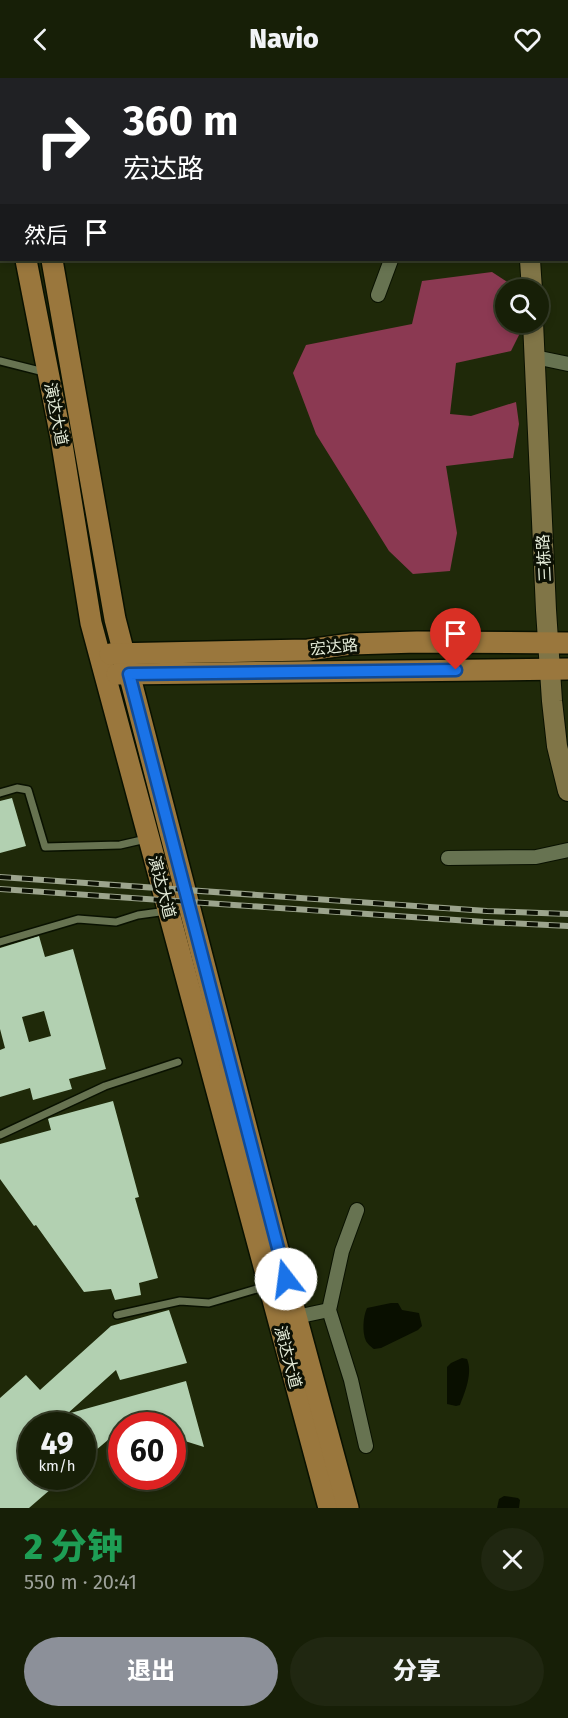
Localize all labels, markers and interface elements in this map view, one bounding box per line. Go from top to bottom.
icon: back [24,23,57,56]
text: Navio [249,23,319,55]
icon: heart [511,23,544,56]
text: 360 m [123,96,239,146]
icon: right [24,102,102,180]
text: 宏达路 [123,153,204,185]
icon: arrive [80,216,113,249]
text: 然后 [24,222,68,249]
map controls [495,279,549,333]
button: search [495,279,549,333]
street label: 演达大道 [41,381,71,447]
street label: 三栋路 [533,534,555,582]
pin [430,608,481,670]
icon: arrive [439,617,472,650]
street label: 宏达路 [309,635,359,659]
street label: 演达大道 [145,854,179,920]
position arrow [254,1247,318,1311]
street label: 演达大道 [271,1324,305,1390]
speed limit sign: 60 [108,1412,186,1490]
text: 49 [40,1426,74,1462]
text: km/h [38,1457,76,1475]
text: 2 分钟 [24,1525,123,1569]
button: close [481,1528,544,1591]
text: 550 m · 20:41 [24,1570,137,1594]
button: 退出 [24,1637,278,1706]
button: 分享 [290,1637,544,1706]

